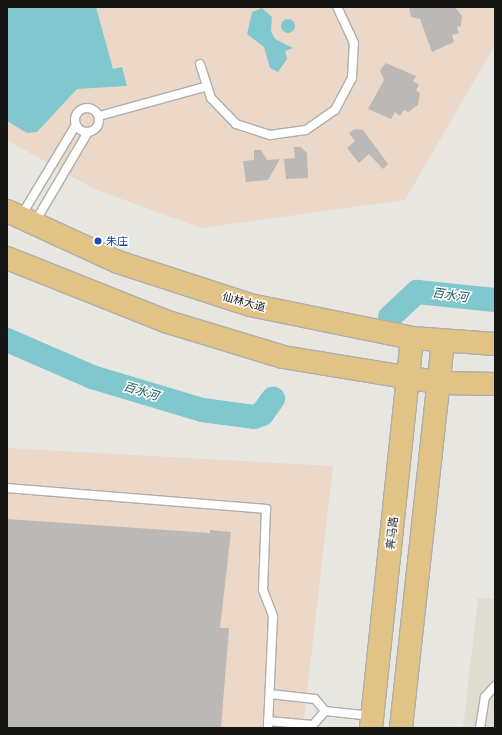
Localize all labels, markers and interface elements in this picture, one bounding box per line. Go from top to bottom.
place label: 朱庄 [106,234,128,248]
marker: 朱庄 [93,236,103,246]
water label: 百水河 [431,286,469,306]
street label: 仙林大道 [221,290,267,314]
water label: 百水河 [122,380,160,404]
street label: 奔马路 [384,516,400,550]

